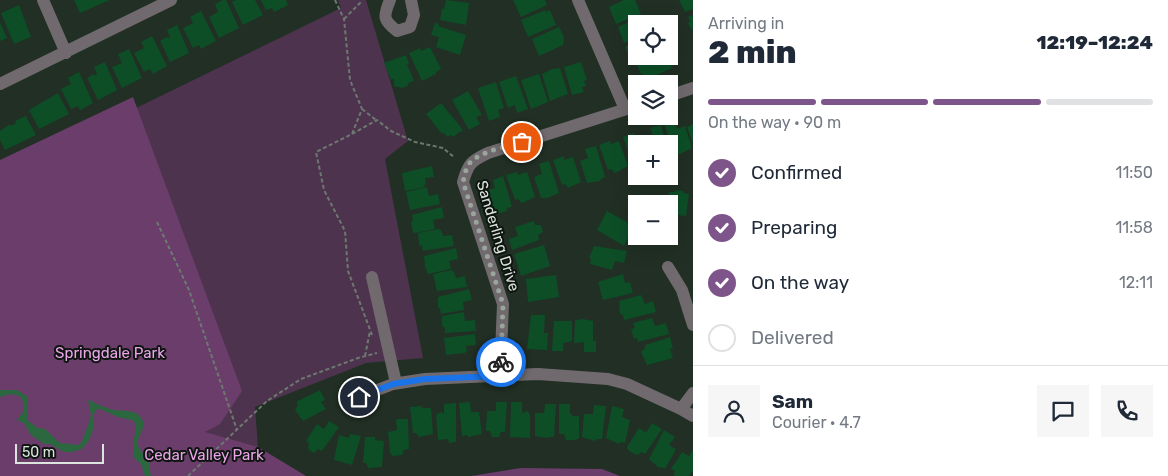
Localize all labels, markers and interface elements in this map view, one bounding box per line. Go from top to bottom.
text: Arriving in [708,14,784,33]
map controls [628,15,678,245]
button: locate [628,15,678,65]
text: 12:19–12:24 [1036,31,1153,54]
text: 2 min [708,33,797,71]
button: layers [628,75,678,125]
text: On the way · 90 m [708,113,841,132]
pin [501,121,543,163]
icon: bag [508,128,536,156]
button: + [628,135,678,185]
icon: check [708,159,736,187]
text: Confirmed [751,161,842,184]
text: 11:50 [1116,163,1153,182]
street label: Sanderling Drive [473,178,523,294]
button: − [628,195,678,245]
icon: check [708,214,736,242]
text: Preparing [751,216,837,239]
text: 11:58 [1116,218,1153,237]
icon: check [708,269,736,297]
text: On the way [751,271,849,294]
text: 12:11 [1119,273,1153,292]
text: Delivered [751,326,834,349]
courier [476,337,526,387]
park label: Springdale Park [55,344,165,362]
icon: bike [487,348,515,376]
pin [338,376,380,418]
icon: home [345,383,373,411]
button: person [708,385,760,437]
button: chat [1037,385,1089,437]
button: phone [1101,385,1153,437]
text: Sam [772,390,813,413]
text: Courier · 4.7 [772,413,861,432]
scale bar [15,441,104,464]
text: 50 m [22,444,55,461]
park label: Cedar Valley Park [144,446,264,464]

